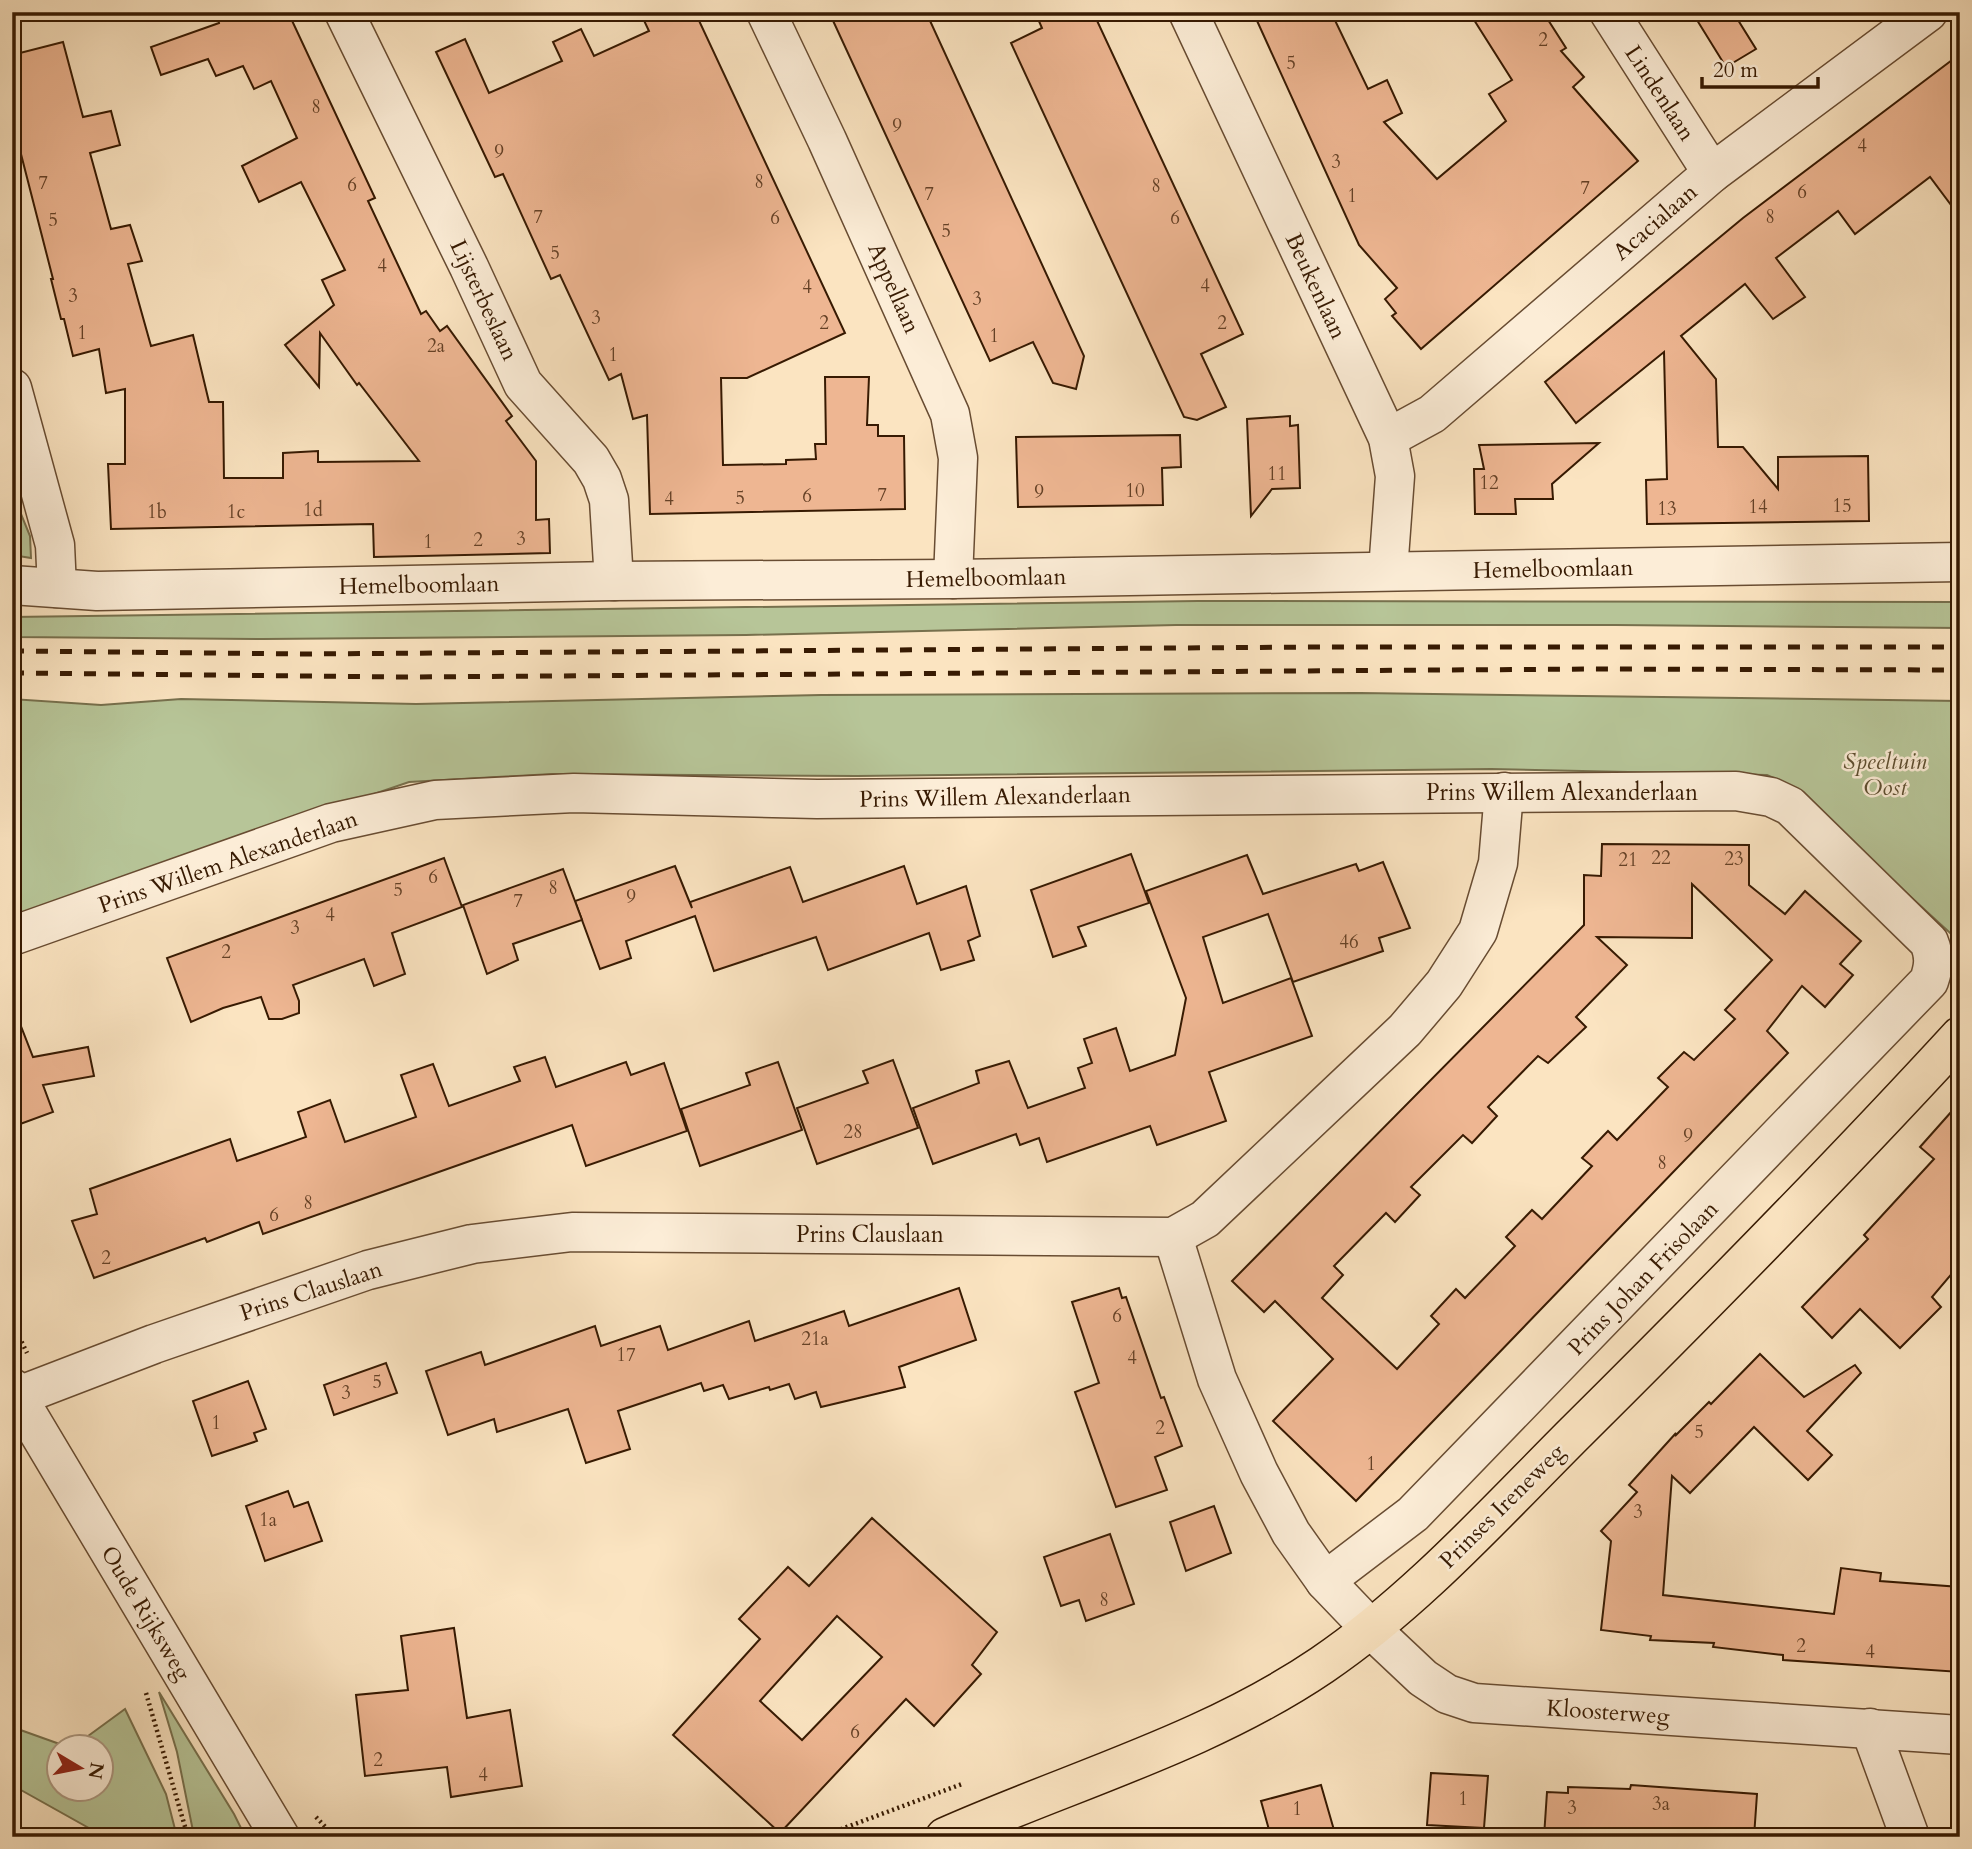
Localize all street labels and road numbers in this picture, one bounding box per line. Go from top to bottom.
street label: Lindenlaan [1618,39,1702,147]
street label: Acacialaan [1606,177,1704,267]
street label: Beukenlaan [1278,228,1354,344]
street label: Lijsterbeslaan [442,235,526,365]
street label: Appellaan [860,238,928,338]
street label: Hemelboomlaan [1472,552,1634,586]
street label: Hemelboomlaan [905,561,1067,595]
street label: Hemelboomlaan [338,568,500,602]
street label: Prins Willem Alexanderlaan [1426,777,1698,808]
street label: Prins Willem Alexanderlaan [859,779,1131,815]
street label: Prins Willem Alexanderlaan [94,803,362,921]
street label: Prins Johan Frisolaan [1561,1194,1725,1362]
street label: Prins Clauslaan [796,1219,944,1250]
street label: Prins Clauslaan [236,1253,386,1329]
street label: Prinses Ireneweg [1433,1436,1572,1575]
street label: Oude Rijksweg [94,1540,198,1686]
street label: Kloosterweg [1545,1692,1671,1732]

